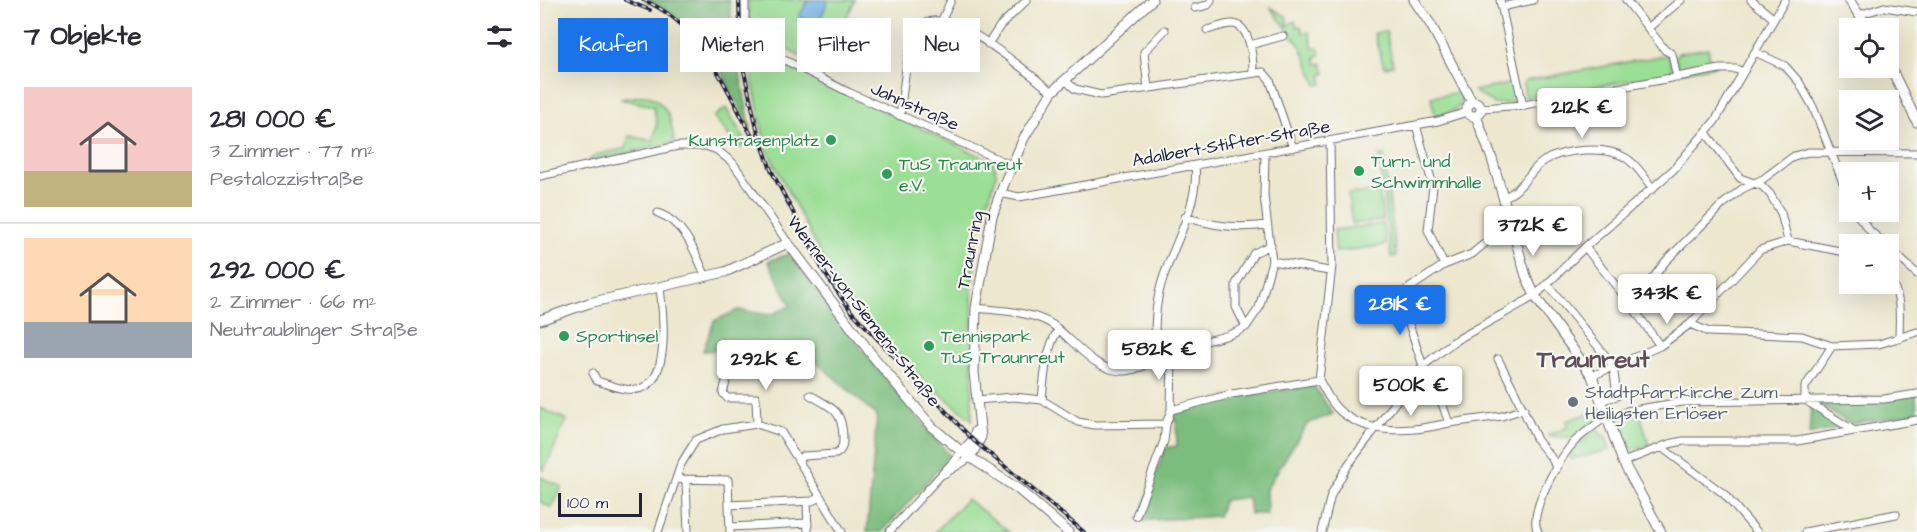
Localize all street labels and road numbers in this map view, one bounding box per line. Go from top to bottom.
street label: Jahnstraße [867,76,963,137]
street label: Adalbert-Stifter-Straße [1130,114,1332,173]
street label: Traunring [951,209,991,292]
street label: Werner-von-Siemens-Straße [781,210,947,412]

